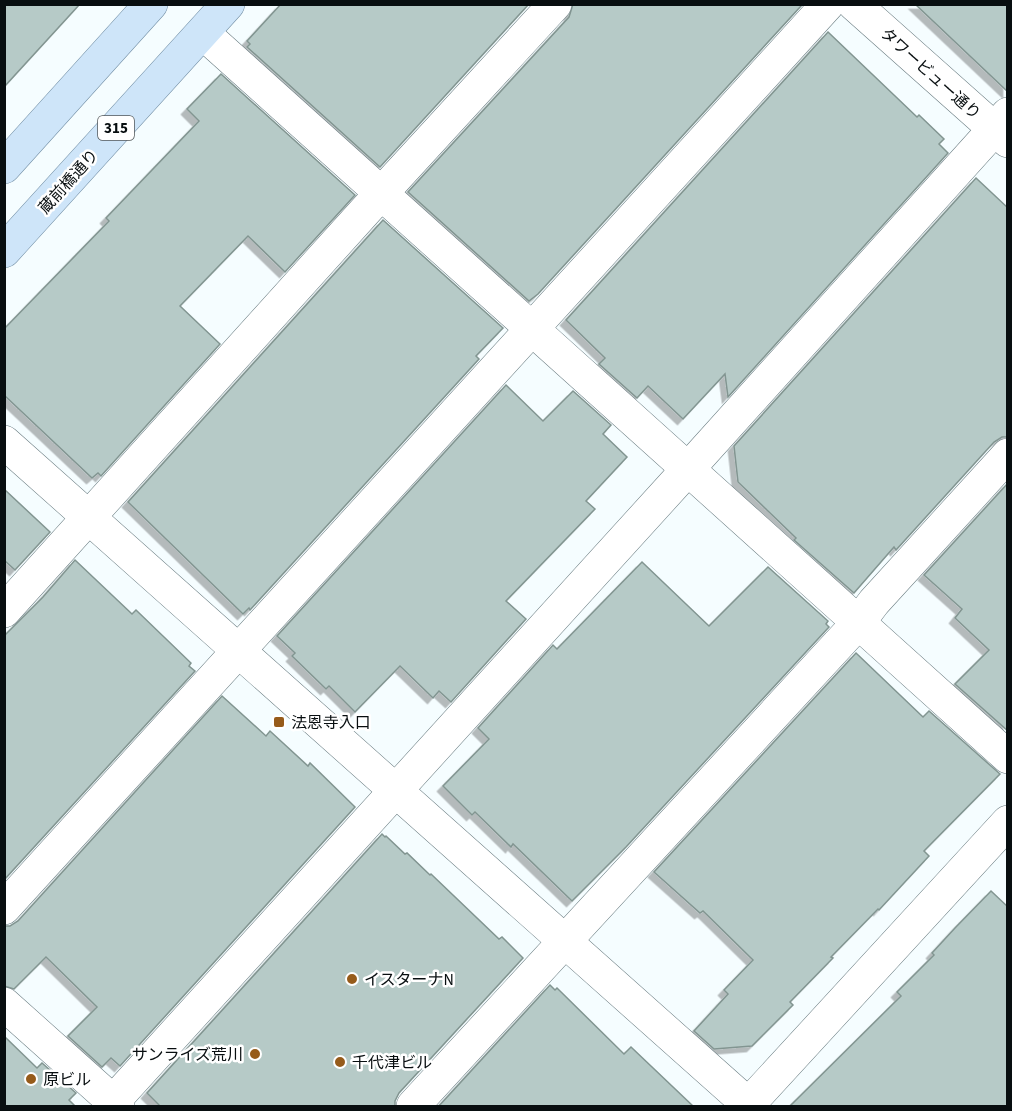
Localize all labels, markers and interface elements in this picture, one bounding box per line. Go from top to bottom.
street label: タワービュー通り [875,23,985,125]
road number: 315 [98,116,134,140]
street label: 蔵前橋通り [34,145,104,219]
place label: 法恩寺入口 [291,712,371,734]
marker: 法恩寺入口 [272,715,286,729]
place label: イスターナN [364,969,454,991]
marker: イスターナN [345,972,359,986]
place label: サンライズ荒川 [131,1044,243,1066]
marker: サンライズ荒川 [248,1047,262,1061]
place label: 千代津ビル [352,1052,432,1074]
marker: 千代津ビル [333,1055,347,1069]
place label: 原ビル [43,1069,91,1091]
marker: 原ビル [24,1072,38,1086]

